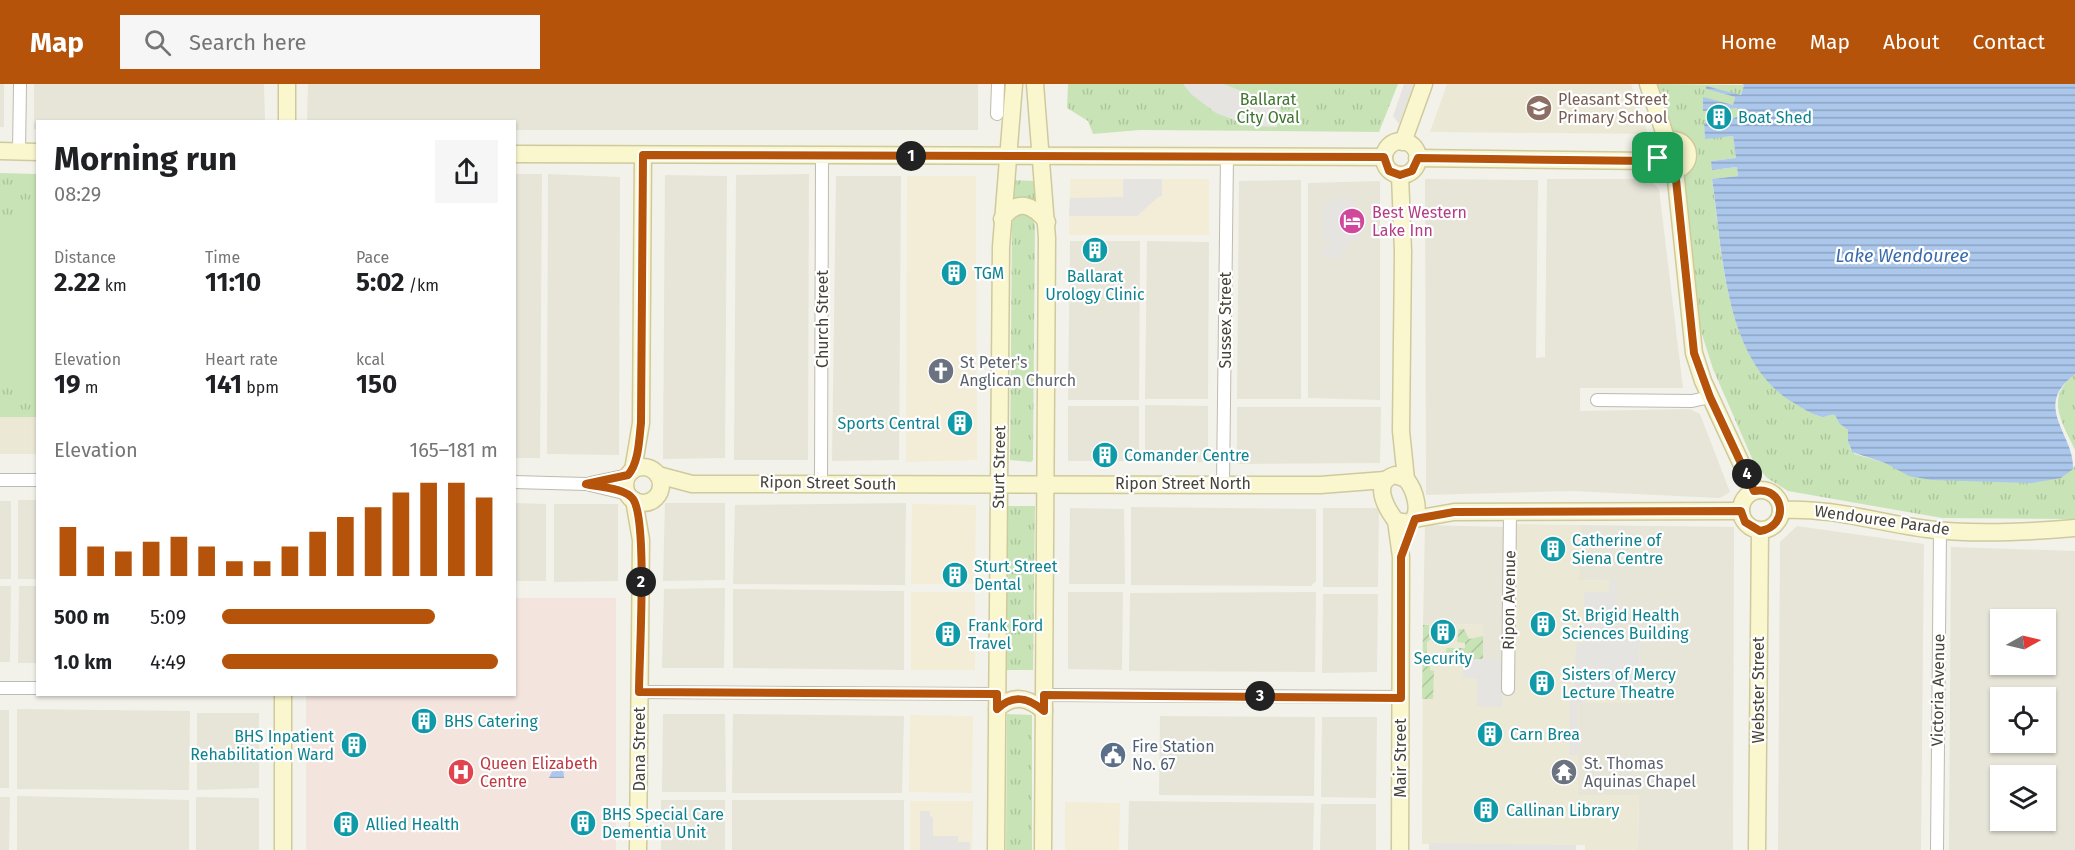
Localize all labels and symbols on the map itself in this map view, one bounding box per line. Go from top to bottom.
park label: Ballarat City Oval [1236,90,1300,127]
place label: Pleasant Street Primary School [1558,90,1668,127]
school or university icon: Pleasant Street Primary School [1524,93,1554,123]
building icon: Boat Shed [1704,102,1734,132]
place label: Boat Shed [1738,108,1812,127]
pin [1632,132,1683,183]
pin: 1 [896,141,926,171]
place label: Best Western Lake Inn [1372,203,1467,240]
hotel icon: Best Western Lake Inn [1337,206,1367,236]
building icon: Ballarat Urology Clinic [1080,235,1110,265]
water label: Lake Wendouree [1836,245,1968,267]
building icon: TGM [939,258,969,288]
place label: TGM [974,264,1004,283]
place label: Ballarat Urology Clinic [1045,267,1145,304]
street label: Church Street [813,270,832,368]
street label: Sussex Street [1216,271,1235,368]
place label: St Peter's Anglican Church [960,353,1076,390]
church icon: St Peter's Anglican Church [926,356,956,386]
building icon: Sports Central [945,408,975,438]
place label: Sports Central [837,414,940,433]
street label: Sturt Street [989,425,1009,509]
building icon: Comander Centre [1090,440,1120,470]
place label: Comander Centre [1124,446,1249,465]
pin: 4 [1732,459,1762,489]
street label: Ripon Street South [759,472,897,494]
street label: Ripon Street North [1115,474,1251,493]
street label: Wendouree Parade [1813,501,1951,539]
place label: Catherine of Siena Centre [1572,531,1663,568]
building icon: Catherine of Siena Centre [1538,534,1568,564]
street label: Ripon Avenue [1499,550,1519,650]
place label: Sturt Street Dental [974,557,1058,594]
building icon: Sturt Street Dental [940,560,970,590]
pin: 2 [626,567,656,597]
place label: St. Brigid Health Sciences Building [1562,606,1689,643]
building icon: St. Brigid Health Sciences Building [1528,609,1558,639]
north arrow [1990,609,2056,675]
place label: Frank Ford Travel [968,616,1043,653]
building icon: Security [1428,617,1458,647]
building icon: Frank Ford Travel [933,619,963,649]
street label: Victoria Avenue [1928,633,1948,747]
street label: Webster Street [1749,636,1768,743]
place label: Security [1414,649,1472,668]
place label: Sisters of Mercy Lecture Theatre [1562,665,1676,702]
building icon: Sisters of Mercy Lecture Theatre [1527,668,1557,698]
pin: 3 [1245,681,1275,711]
building icon: BHS Catering [409,706,439,736]
street label: Dana Street [630,706,649,791]
place label: BHS Catering [444,712,538,731]
street label: Mair Street [1391,718,1410,798]
building icon: Carn Brea [1475,719,1505,749]
place label: Carn Brea [1510,725,1580,744]
place label: BHS Inpatient Rehabilitation Ward [190,727,334,764]
building icon: BHS Inpatient Rehabilitation Ward [339,730,369,760]
place label: Fire Station No. 67 [1132,737,1215,774]
public building icon: Fire Station No. 67 [1098,740,1128,770]
place label: Queen Elizabeth Centre [480,754,598,791]
place label: St. Thomas Aquinas Chapel [1584,754,1696,791]
hospital icon: Queen Elizabeth Centre [446,757,476,787]
temple icon: St. Thomas Aquinas Chapel [1549,757,1579,787]
building icon: Callinan Library [1471,795,1501,825]
place label: Callinan Library [1506,801,1619,820]
place label: BHS Special Care Dementia Unit [602,805,724,842]
building icon: BHS Special Care Dementia Unit [568,808,598,838]
building icon: Allied Health [331,809,361,839]
place label: Allied Health [366,815,459,834]

